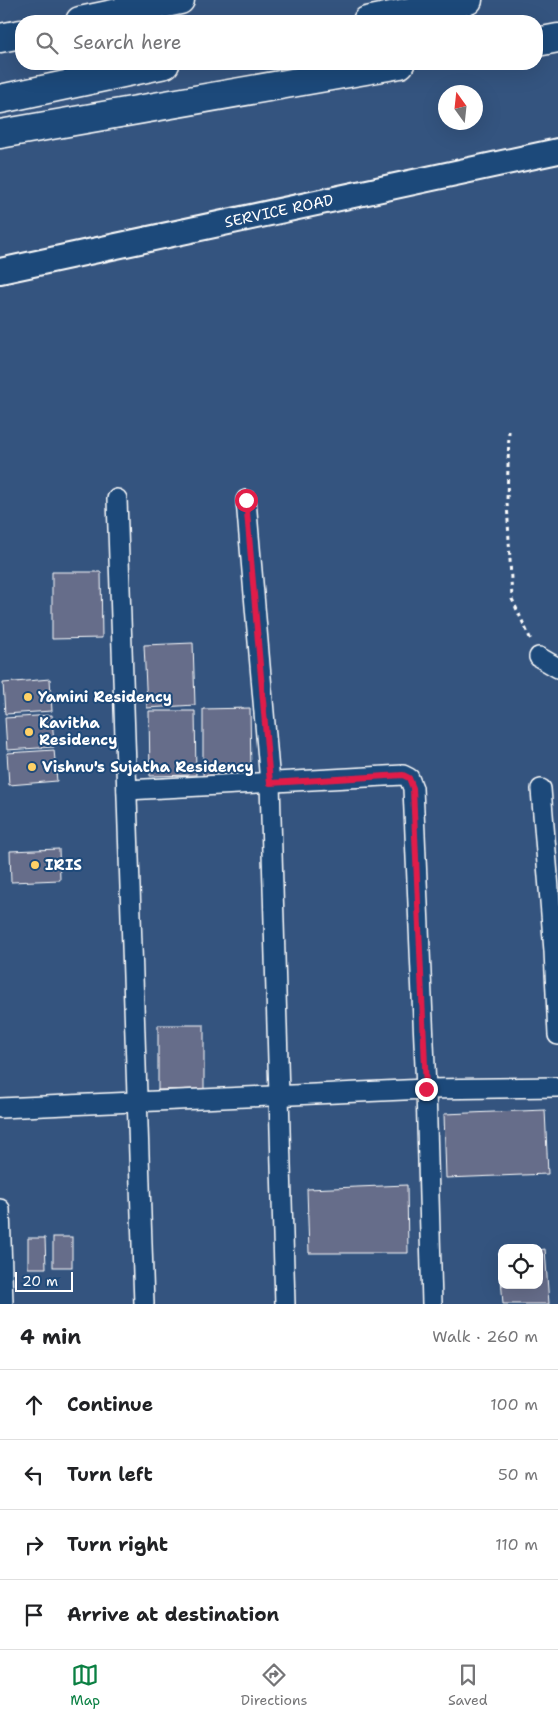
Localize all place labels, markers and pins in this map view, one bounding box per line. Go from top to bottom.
place label: Yamini Residency [38,687,172,707]
marker: Yamini Residency [22,691,34,703]
place label: Kavitha Residency [39,713,117,750]
marker: Kavitha Residency [23,726,35,738]
place label: Vishnu's Sujatha Residency [42,757,254,777]
marker: Vishnu's Sujatha Residency [26,761,38,773]
place label: IRIS [45,855,82,875]
marker: IRIS [29,859,41,871]

